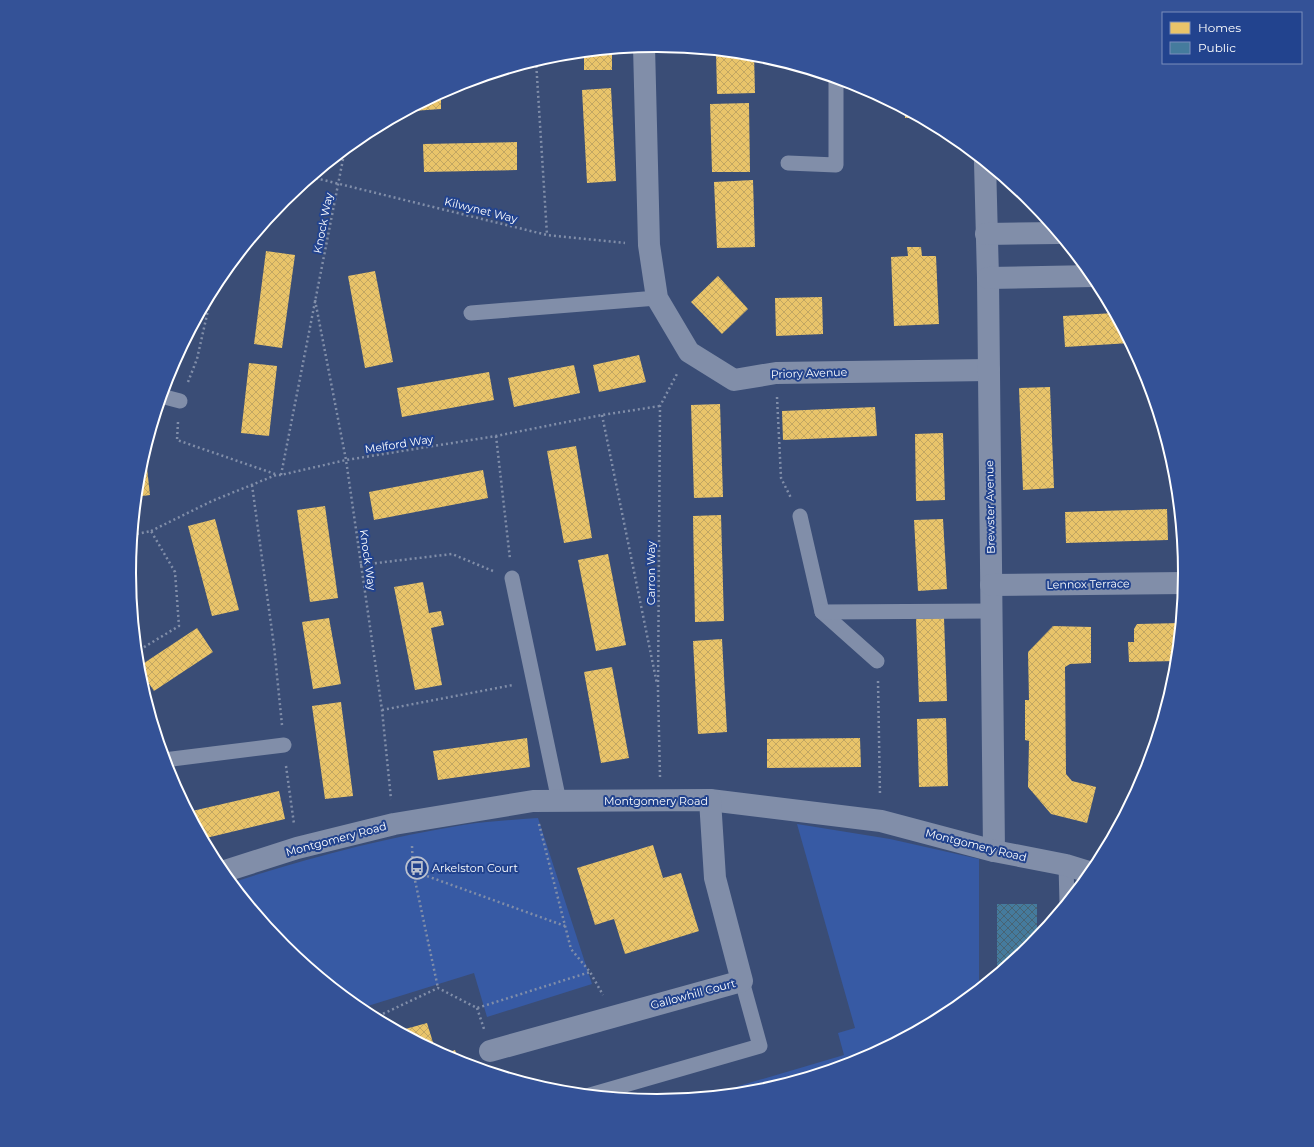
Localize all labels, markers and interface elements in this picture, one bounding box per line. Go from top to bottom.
legend [1162,12,1302,64]
text: Homes [1198,20,1241,35]
text: Public [1198,40,1236,55]
street label: Knock Way [310,191,336,255]
street label: Kilwynet Way [443,194,519,226]
street label: Priory Avenue [771,365,848,381]
street label: Melford Way [364,432,434,456]
street label: Brewster Avenue [982,460,998,554]
street label: Knock Way [357,529,379,591]
street label: Carron Way [644,541,658,605]
street label: Lennox Terrace [1046,576,1130,592]
street label: Montgomery Road [604,794,708,808]
street label: Montgomery Road [284,819,388,859]
street label: Montgomery Road [924,826,1028,864]
bus stop icon: Arkelston Court [404,855,430,881]
place label: Arkelston Court [432,861,518,875]
street label: Gallowhill Court [649,976,738,1012]

